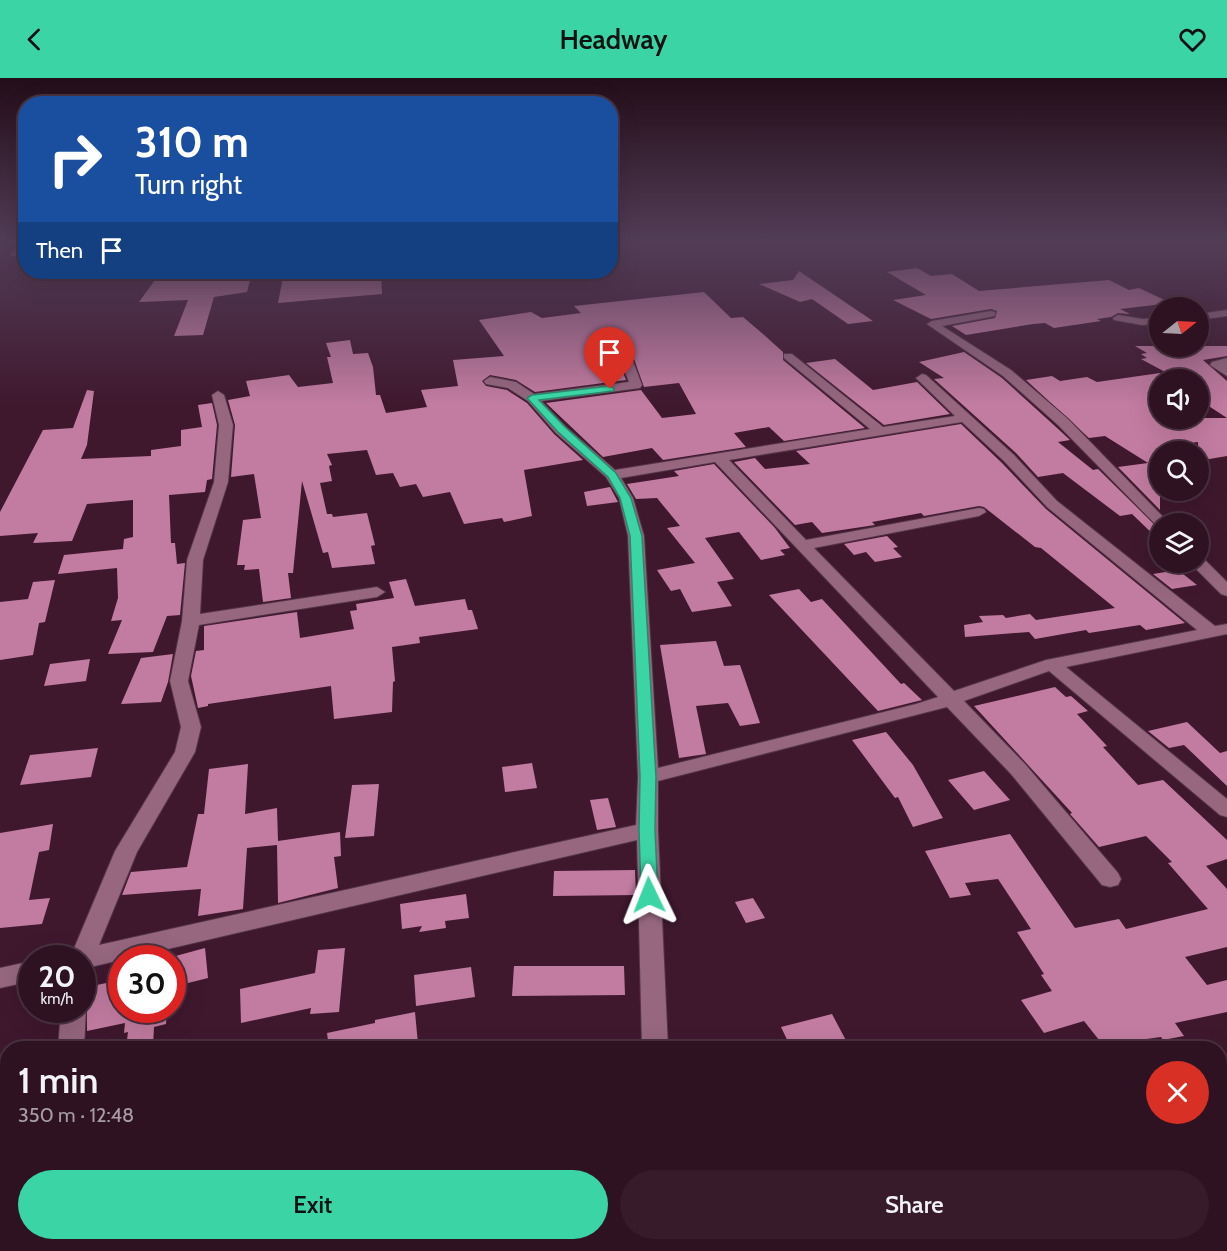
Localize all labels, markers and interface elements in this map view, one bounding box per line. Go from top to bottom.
icon: back [18,23,51,56]
text: Headway [560,23,667,56]
icon: heart [1176,23,1209,56]
text: 310 m [135,116,249,168]
icon: right [36,120,114,198]
text: Turn right [135,168,242,201]
icon: arrive [95,234,128,267]
text: Then [36,237,83,264]
north arrow [1149,297,1209,357]
map controls [1149,297,1209,573]
pin [584,327,635,389]
icon: arrive [593,336,626,369]
button: sound [1149,369,1209,429]
button: search [1149,441,1209,501]
button: layers [1149,513,1209,573]
position arrow [617,863,681,927]
speed limit sign: 30 [108,945,186,1023]
text: 20 [38,958,76,995]
text: km/h [41,990,73,1008]
text: 1 min [18,1058,98,1102]
button: close [1146,1061,1209,1124]
text: 350 m · 12:48 [18,1103,134,1127]
button: Exit [18,1170,608,1239]
button: Share [620,1170,1209,1239]

